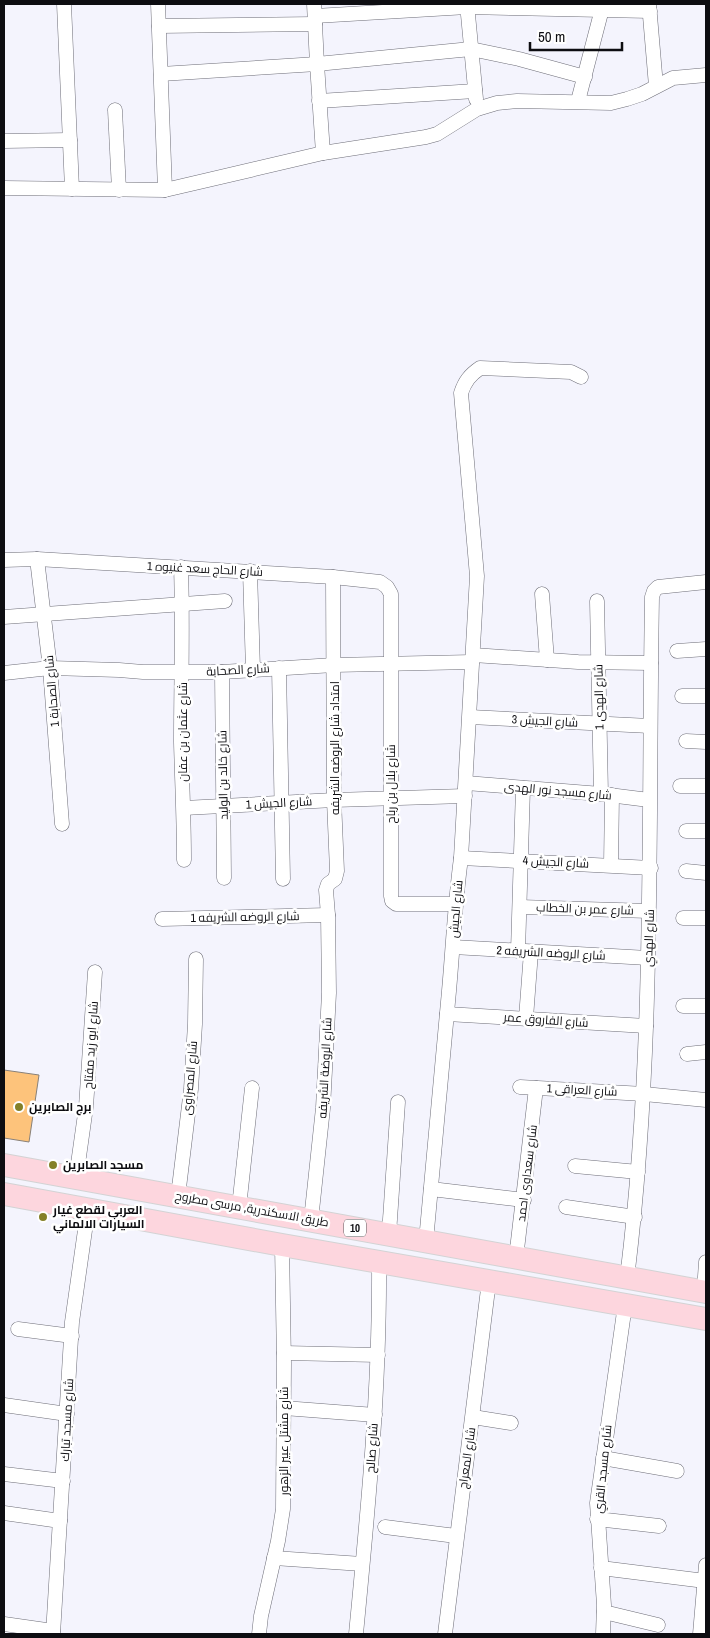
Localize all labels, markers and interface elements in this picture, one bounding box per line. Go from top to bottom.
scale bar [530,20,622,52]
text: 50 m [538,26,565,47]
street label: شارع الحاج سعد غنيوه 1 [147,558,263,580]
street label: شارع الصحابة 1 [41,654,63,728]
street label: شارع الصحابة [206,660,270,680]
street label: شارع الهدى 1 [590,664,608,730]
street label: امتداد شارع الروضه الشريفه [327,681,343,815]
street label: شارع عثمان بن عفان [175,682,191,782]
street label: شارع الجيش 3 [511,711,579,731]
street label: شارع خالد بن الوليد [214,730,232,820]
street label: شارع بلال بن رباح [383,744,399,824]
street label: شارع مسجد نور الهدى [503,778,613,804]
street label: شارع الجيش 1 [245,793,313,813]
street label: شارع الجيش 4 [522,852,590,872]
street label: شارع الجيش [445,879,467,939]
street label: شارع عمر بن الخطاب [536,899,634,919]
street label: شارع الروضه الشريفه 1 [190,908,300,926]
street label: شارع الهدي [640,909,660,967]
street label: شارع الروضه الشريفه 2 [496,942,606,964]
street label: شارع ابو زيد مفتاح [80,1000,102,1089]
street label: شارع الفاروق عمر [502,1009,589,1031]
street label: شارع الروضة الشريفه [314,1017,336,1119]
street label: شارع المصراوى [179,1040,201,1116]
street label: شارع العراقى 1 [546,1080,618,1100]
place label: برج الصابرين [29,1099,91,1116]
marker: برج الصابرين [13,1101,25,1113]
street label: شارع سعداوى احمد [513,1124,541,1222]
place label: مسجد الصابرين [63,1157,143,1173]
marker: مسجد الصابرين [47,1159,59,1171]
street label: طريق الاسكندرية, مرسى مطروح [174,1188,330,1230]
place label: العربي لقطع غيار السيارات الالماني [52,1202,145,1234]
marker: العربي لقطع غيار السيارات الالماني [37,1211,49,1223]
road number: 10 [344,1220,366,1236]
street label: شارع مسجد تبارك [57,1378,77,1462]
street label: شارع مشتل عبير الزهور [276,1386,292,1496]
street label: شارع صالح [362,1422,382,1474]
street label: شارع مسجد القري [590,1424,618,1514]
street label: شارع المعراج [455,1426,479,1490]

